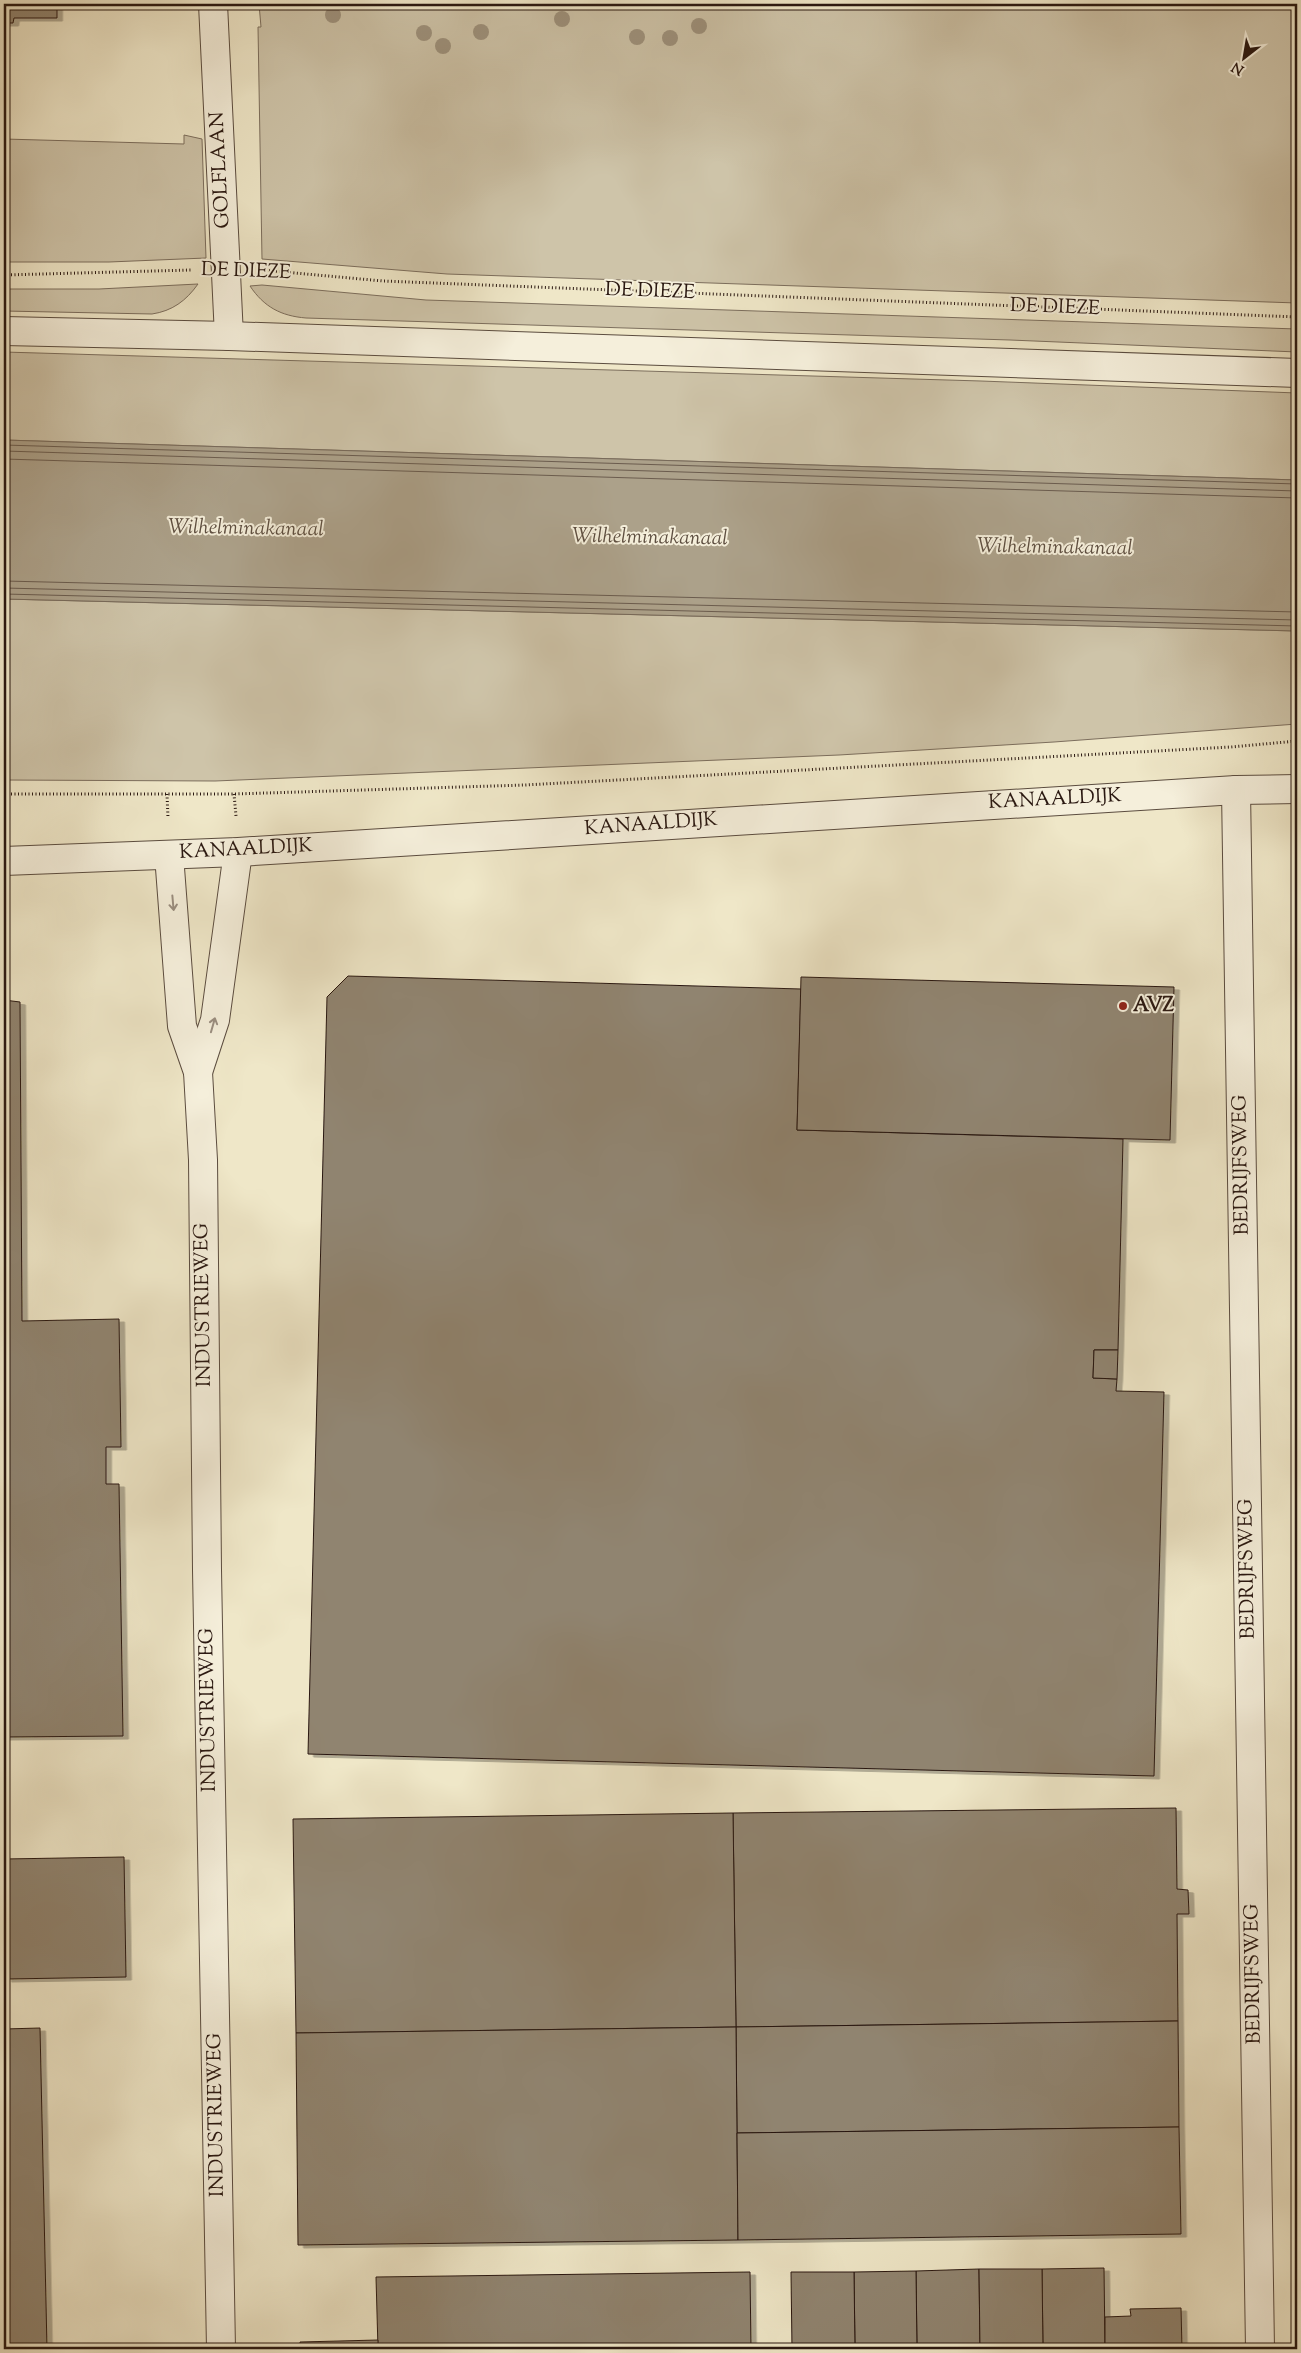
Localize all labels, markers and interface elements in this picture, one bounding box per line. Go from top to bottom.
north arrow [1218,32,1268,82]
text: N [1228,56,1248,79]
street label: GOLFLAAN [203,111,239,229]
street label: DE DIEZE [201,256,291,288]
street label: DE DIEZE [605,276,695,308]
street label: DE DIEZE [1010,292,1100,324]
water label: Wilhelminakanaal [168,513,324,545]
water label: Wilhelminakanaal [572,522,728,554]
water label: Wilhelminakanaal [977,532,1133,564]
street label: KANAALDIJK [988,782,1123,818]
street label: KANAALDIJK [583,806,719,844]
street label: KANAALDIJK [179,832,314,868]
one-way arrow [168,895,177,911]
place label: AVZ [1133,992,1175,1021]
marker: AVZ [1117,1000,1129,1012]
one-way arrow [209,1018,219,1034]
street label: BEDRIJFSWEG [1226,1094,1258,1236]
street label: INDUSTRIEWEG [188,1223,220,1387]
street label: BEDRIJFSWEG [1232,1498,1264,1640]
street label: INDUSTRIEWEG [193,1628,225,1792]
street label: BEDRIJFSWEG [1238,1903,1270,2045]
street label: INDUSTRIEWEG [201,2033,233,2197]

